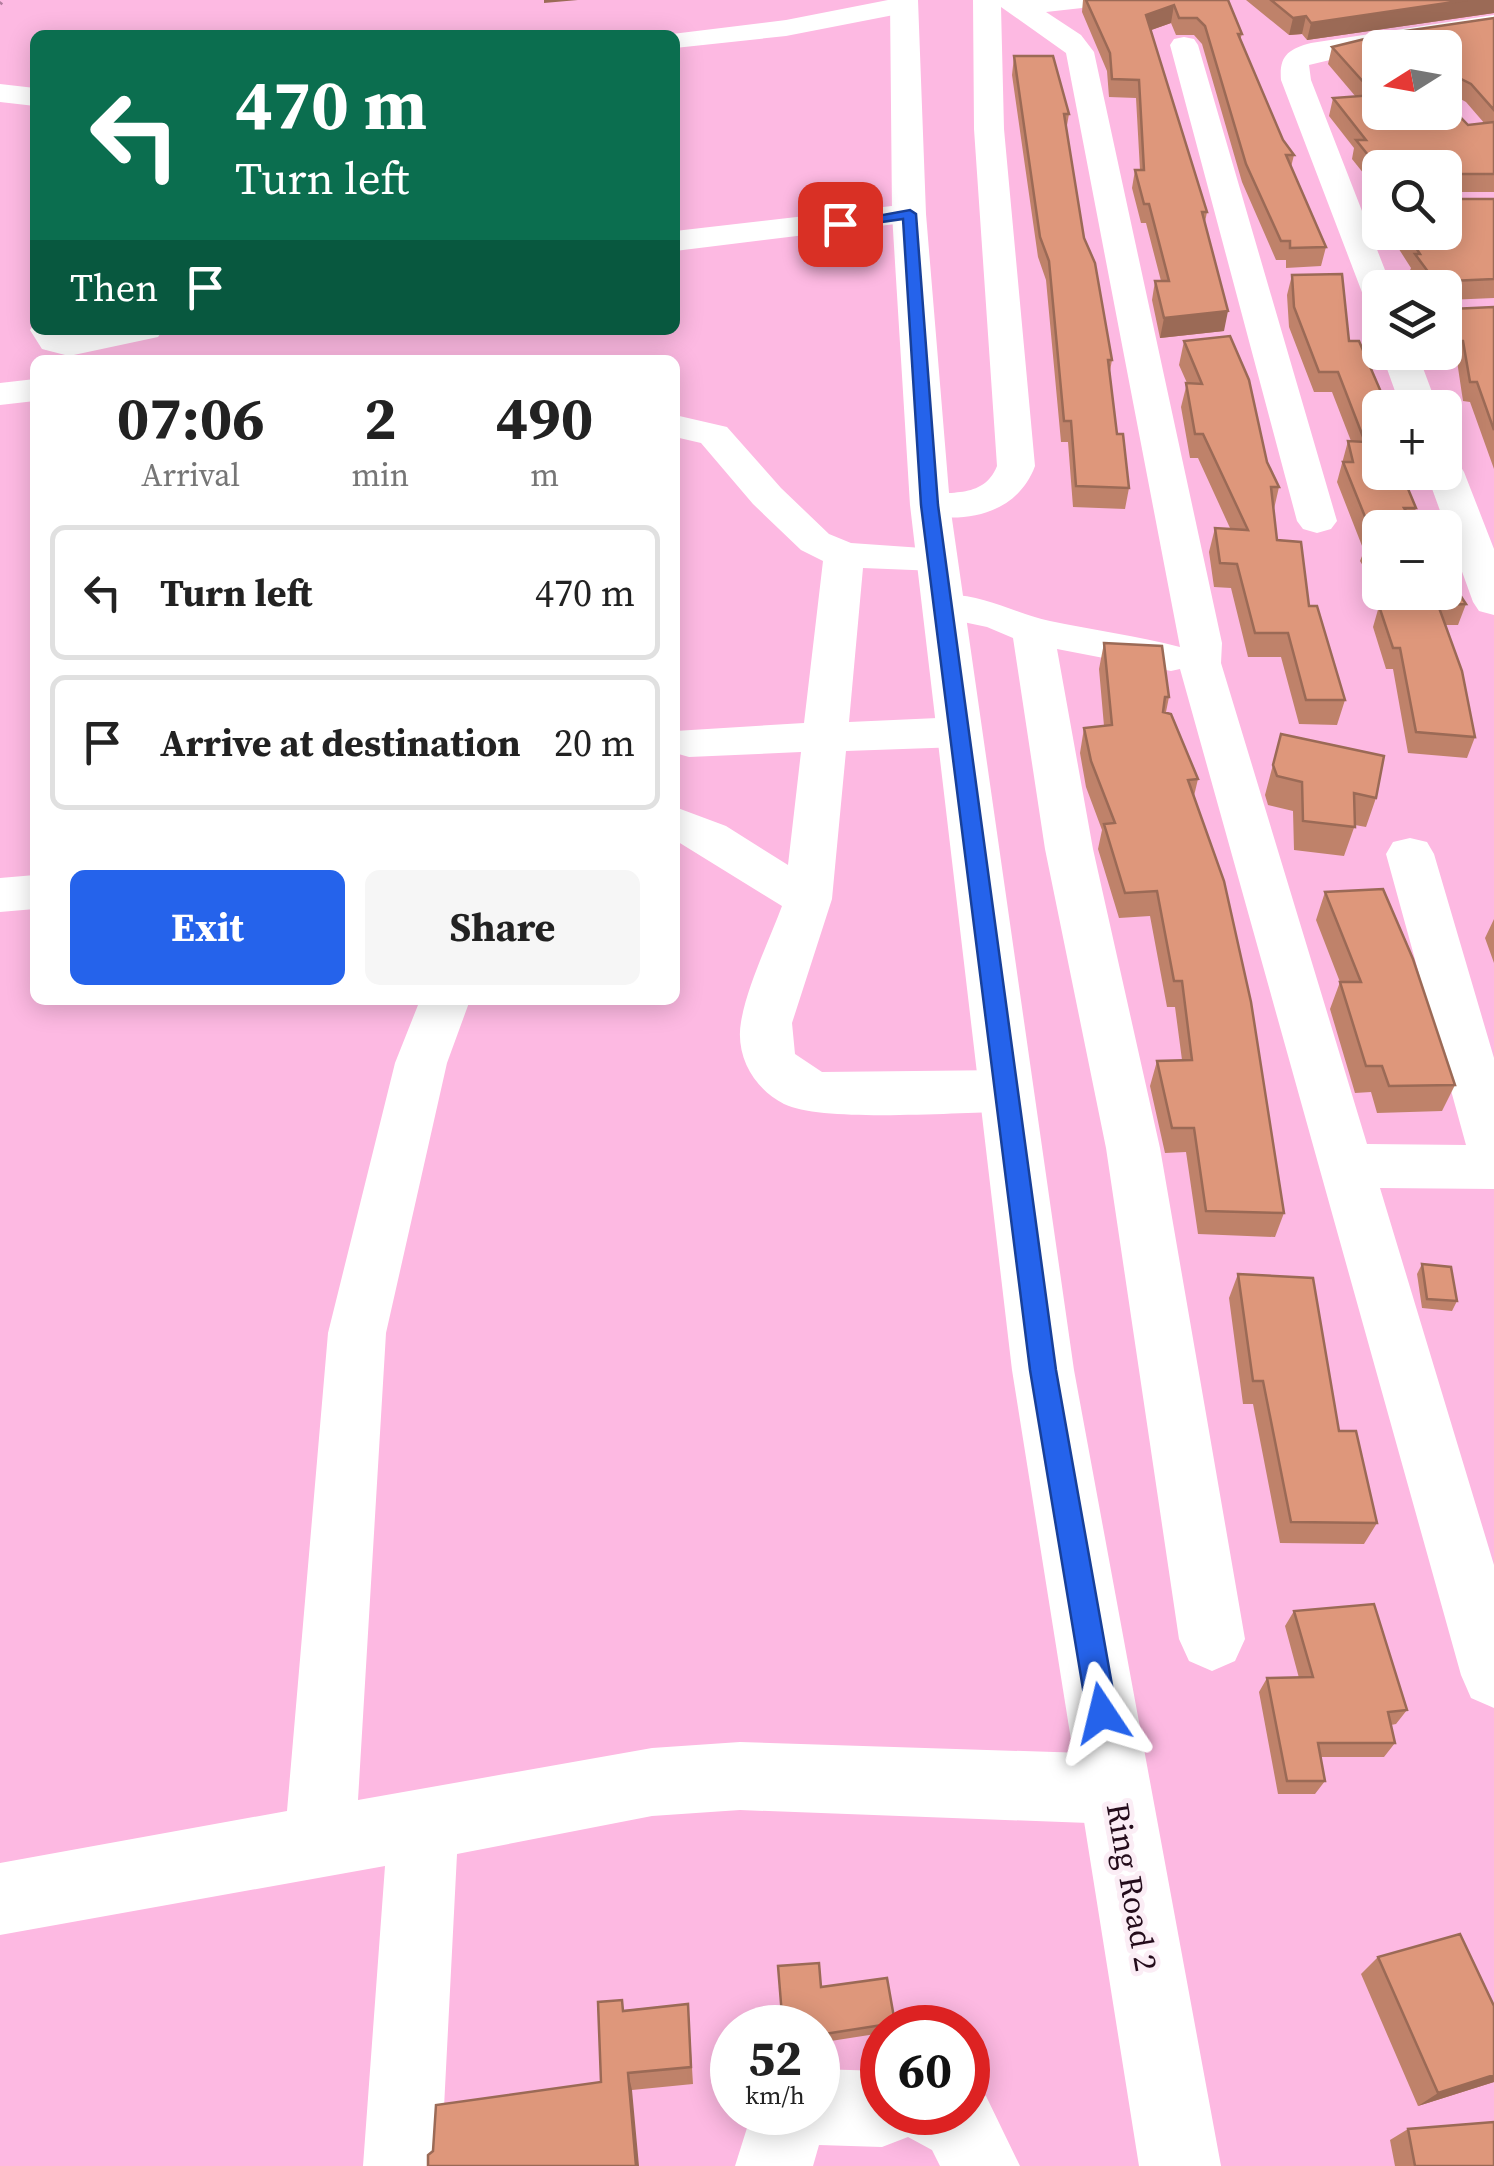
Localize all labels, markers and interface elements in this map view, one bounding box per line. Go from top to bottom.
north arrow [1362,30,1462,130]
map controls [1362,30,1462,610]
text: 470 m [235,56,427,152]
icon: left [70,70,200,200]
text: Turn left [235,147,409,209]
button: search [1362,150,1462,250]
pin [798,182,883,267]
icon: arrive [813,197,868,252]
icon: arrive [178,260,233,315]
text: Then [70,262,158,314]
button: layers [1362,270,1462,370]
text: 07:06 [117,377,265,459]
text: 2 [364,377,397,459]
text: 490 [496,377,593,459]
button: + [1362,390,1462,490]
text: Arrival [141,453,240,497]
text: min [351,453,409,497]
text: m [530,453,559,497]
button: − [1362,510,1462,610]
icon: left [75,565,130,620]
text: Turn left [160,567,312,619]
text: 470 m [535,567,635,619]
icon: arrive [75,715,130,770]
text: Arrive at destination [160,717,521,769]
text: 20 m [554,717,635,769]
button: Exit [70,870,345,985]
button: Share [365,870,640,985]
position arrow [1050,1661,1154,1765]
street label: Ring Road 2 [1096,1800,1168,1974]
speed limit sign: 60 [860,2005,990,2135]
text: 52 [748,2023,802,2092]
text: km/h [745,2078,805,2112]

